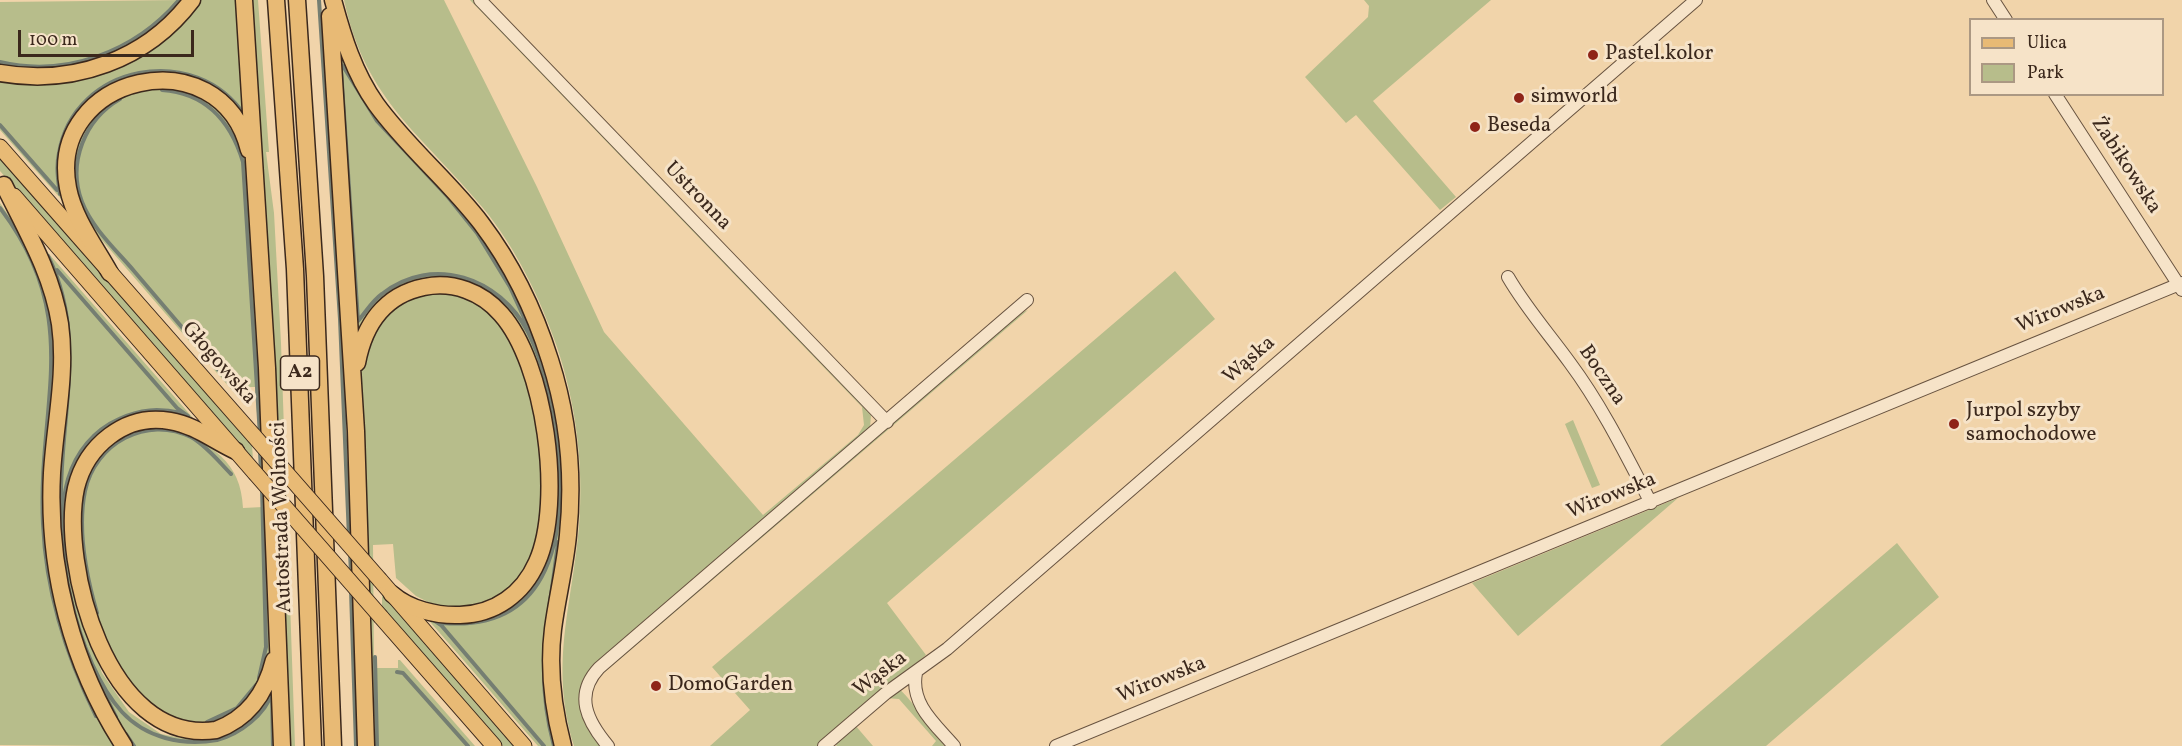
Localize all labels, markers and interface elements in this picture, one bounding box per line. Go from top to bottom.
scale bar [21,18,196,56]
legend [1969,18,2164,96]
text: 100 m [29,28,78,53]
text: Ulica [2027,31,2067,56]
place label: Pastel.kolor [1605,42,1713,68]
marker: Pastel.kolor [1586,48,1600,62]
text: Park [2027,61,2064,86]
place label: simworld [1531,85,1618,111]
marker: simworld [1512,91,1526,105]
street label: Żabikowska [2084,113,2166,219]
place label: Beseda [1487,114,1551,140]
marker: Beseda [1468,120,1482,134]
street label: Ustronna [658,157,736,237]
street label: Wirowska [2013,282,2109,340]
street label: Głogowska [175,317,261,411]
street label: Wąska [1219,331,1281,391]
street label: Boczna [1572,341,1630,411]
road number: A2 [280,356,320,390]
place label: Jurpol szyby samochodowe [1966,399,2097,449]
marker: Jurpol szyby samochodowe [1947,417,1961,431]
street label: Autostrada Wolności [267,421,299,613]
street label: Wirowska [1564,468,1660,526]
street label: Wąska [849,647,913,703]
street label: Wirowska [1114,652,1210,710]
place label: DomoGarden [668,673,793,699]
marker: DomoGarden [649,679,663,693]

